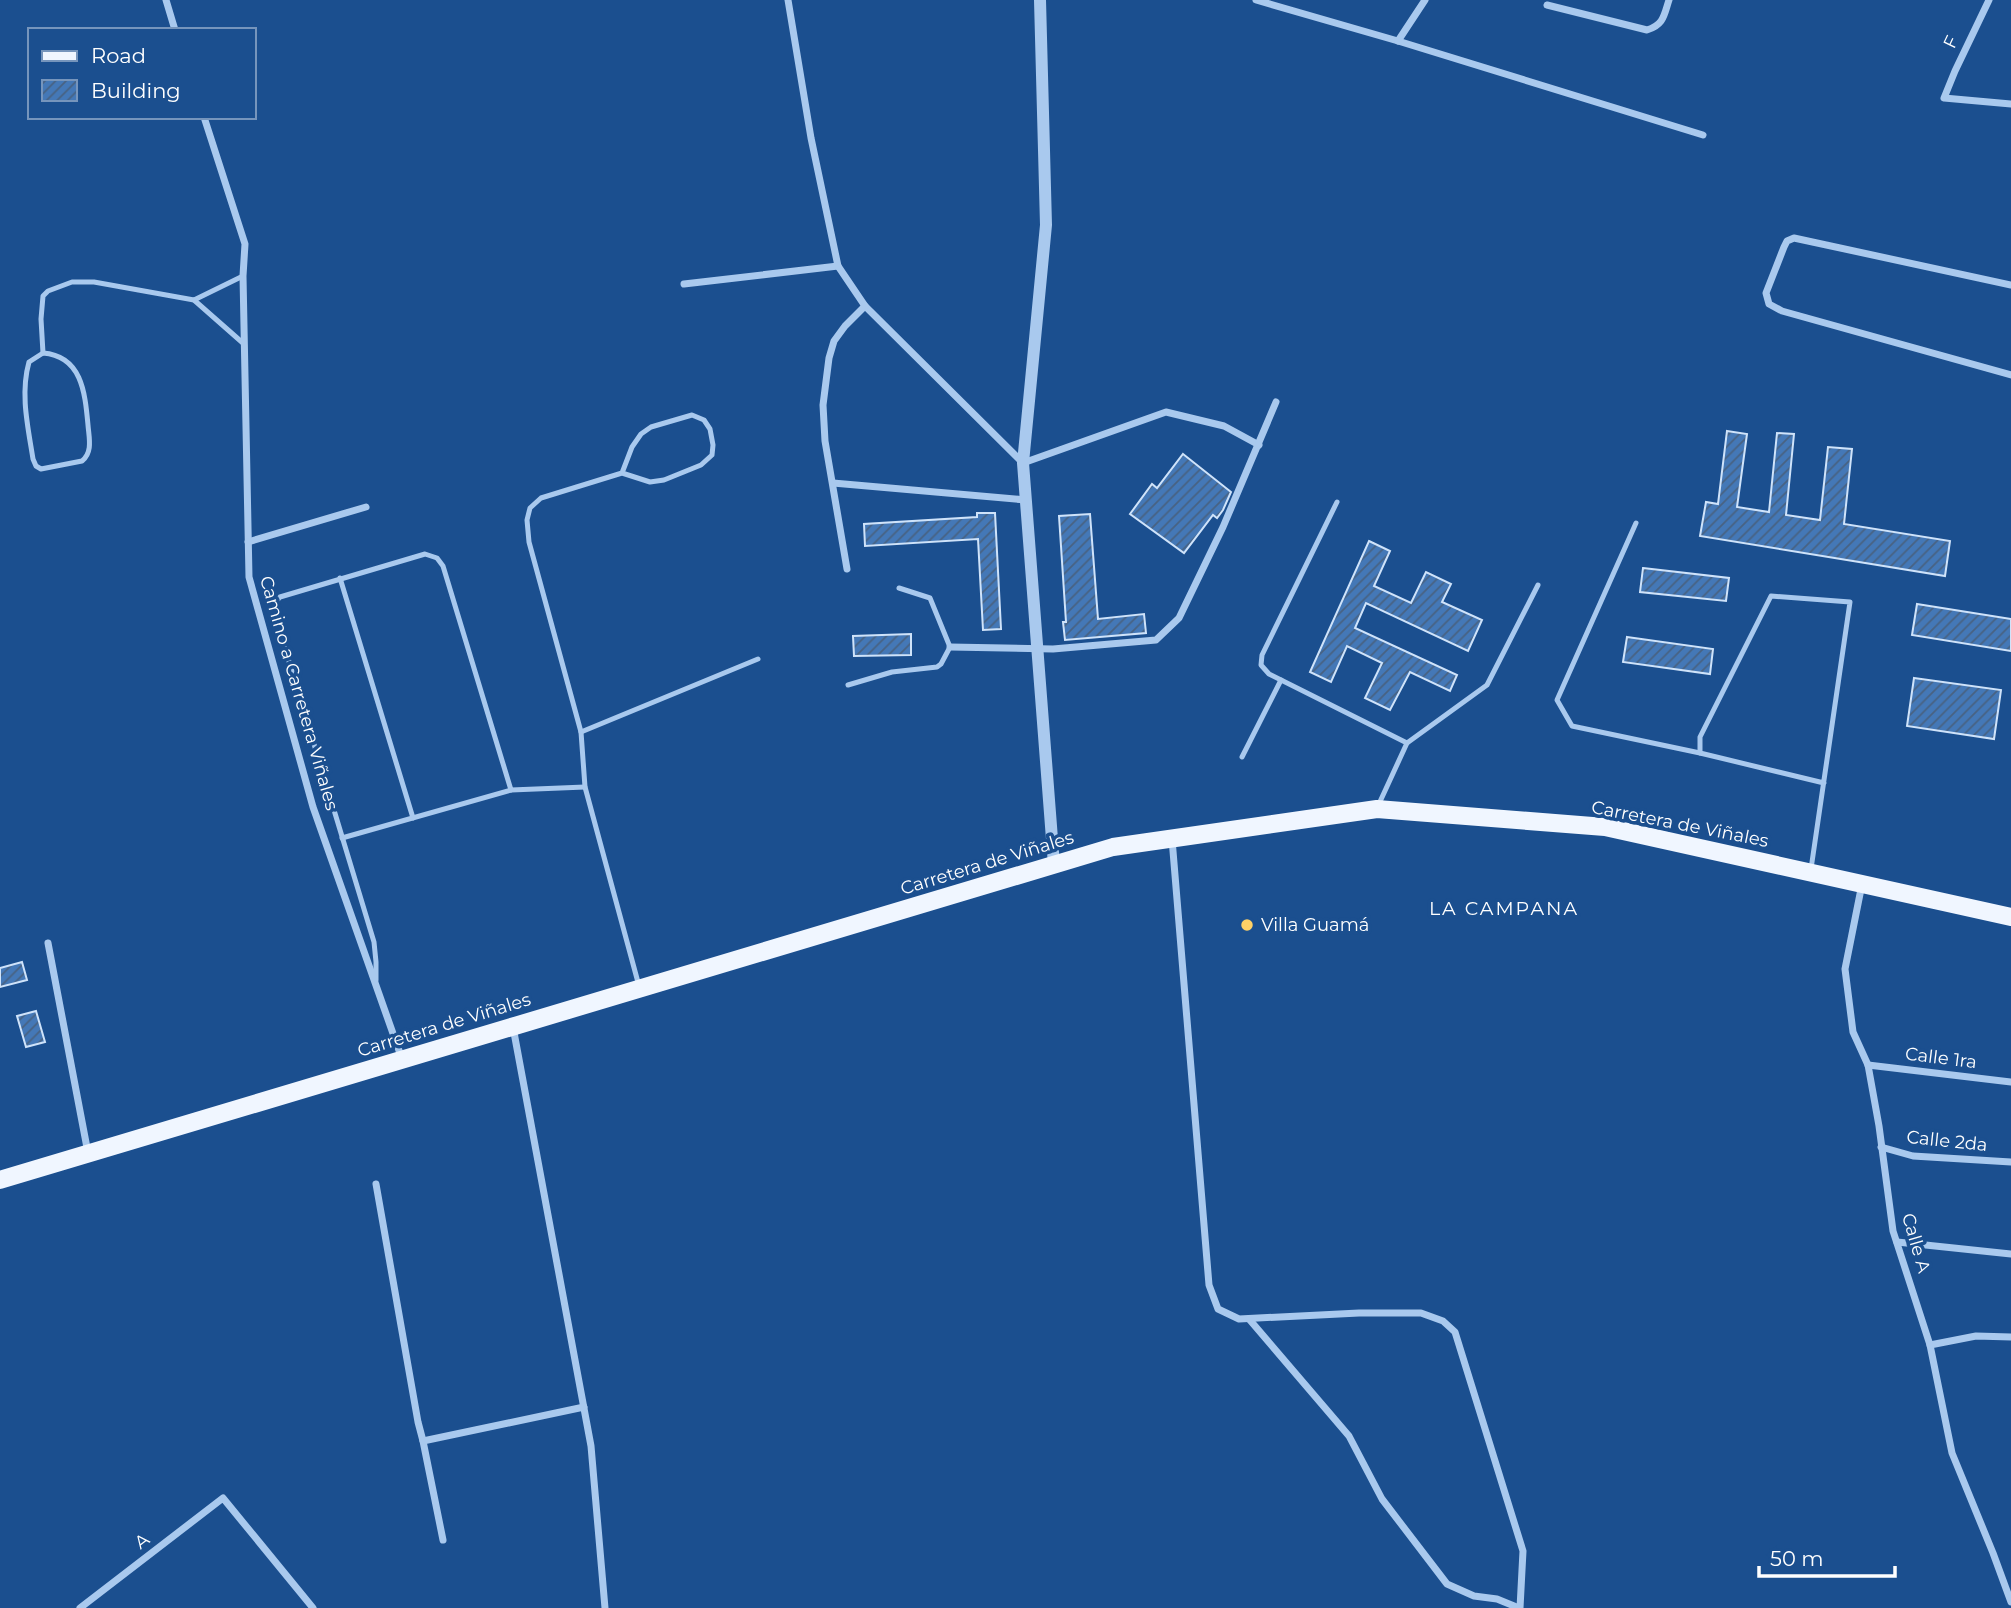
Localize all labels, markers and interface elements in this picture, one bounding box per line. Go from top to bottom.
legend [28,28,256,119]
street label: F [1939,32,1963,52]
text: Road [91,43,146,68]
text: Building [91,78,181,103]
street label: Camino a Carretera Viñales [255,573,343,813]
street label: Carretera de Viñales [1590,796,1771,852]
street label: Carretera de Viñales [898,826,1076,900]
district label: LA CAMPANA [1429,897,1579,920]
place label: Villa Guamá [1261,914,1369,936]
marker: Villa Guamá [1239,917,1255,933]
street label: Carretera de Viñales [355,988,533,1062]
street label: Calle 1ra [1904,1043,1978,1073]
street label: Calle 2da [1905,1126,1989,1156]
street label: Calle A [1897,1210,1935,1276]
street label: A [130,1528,154,1554]
scale bar [1759,1534,1896,1578]
text: 50 m [1770,1546,1824,1571]

